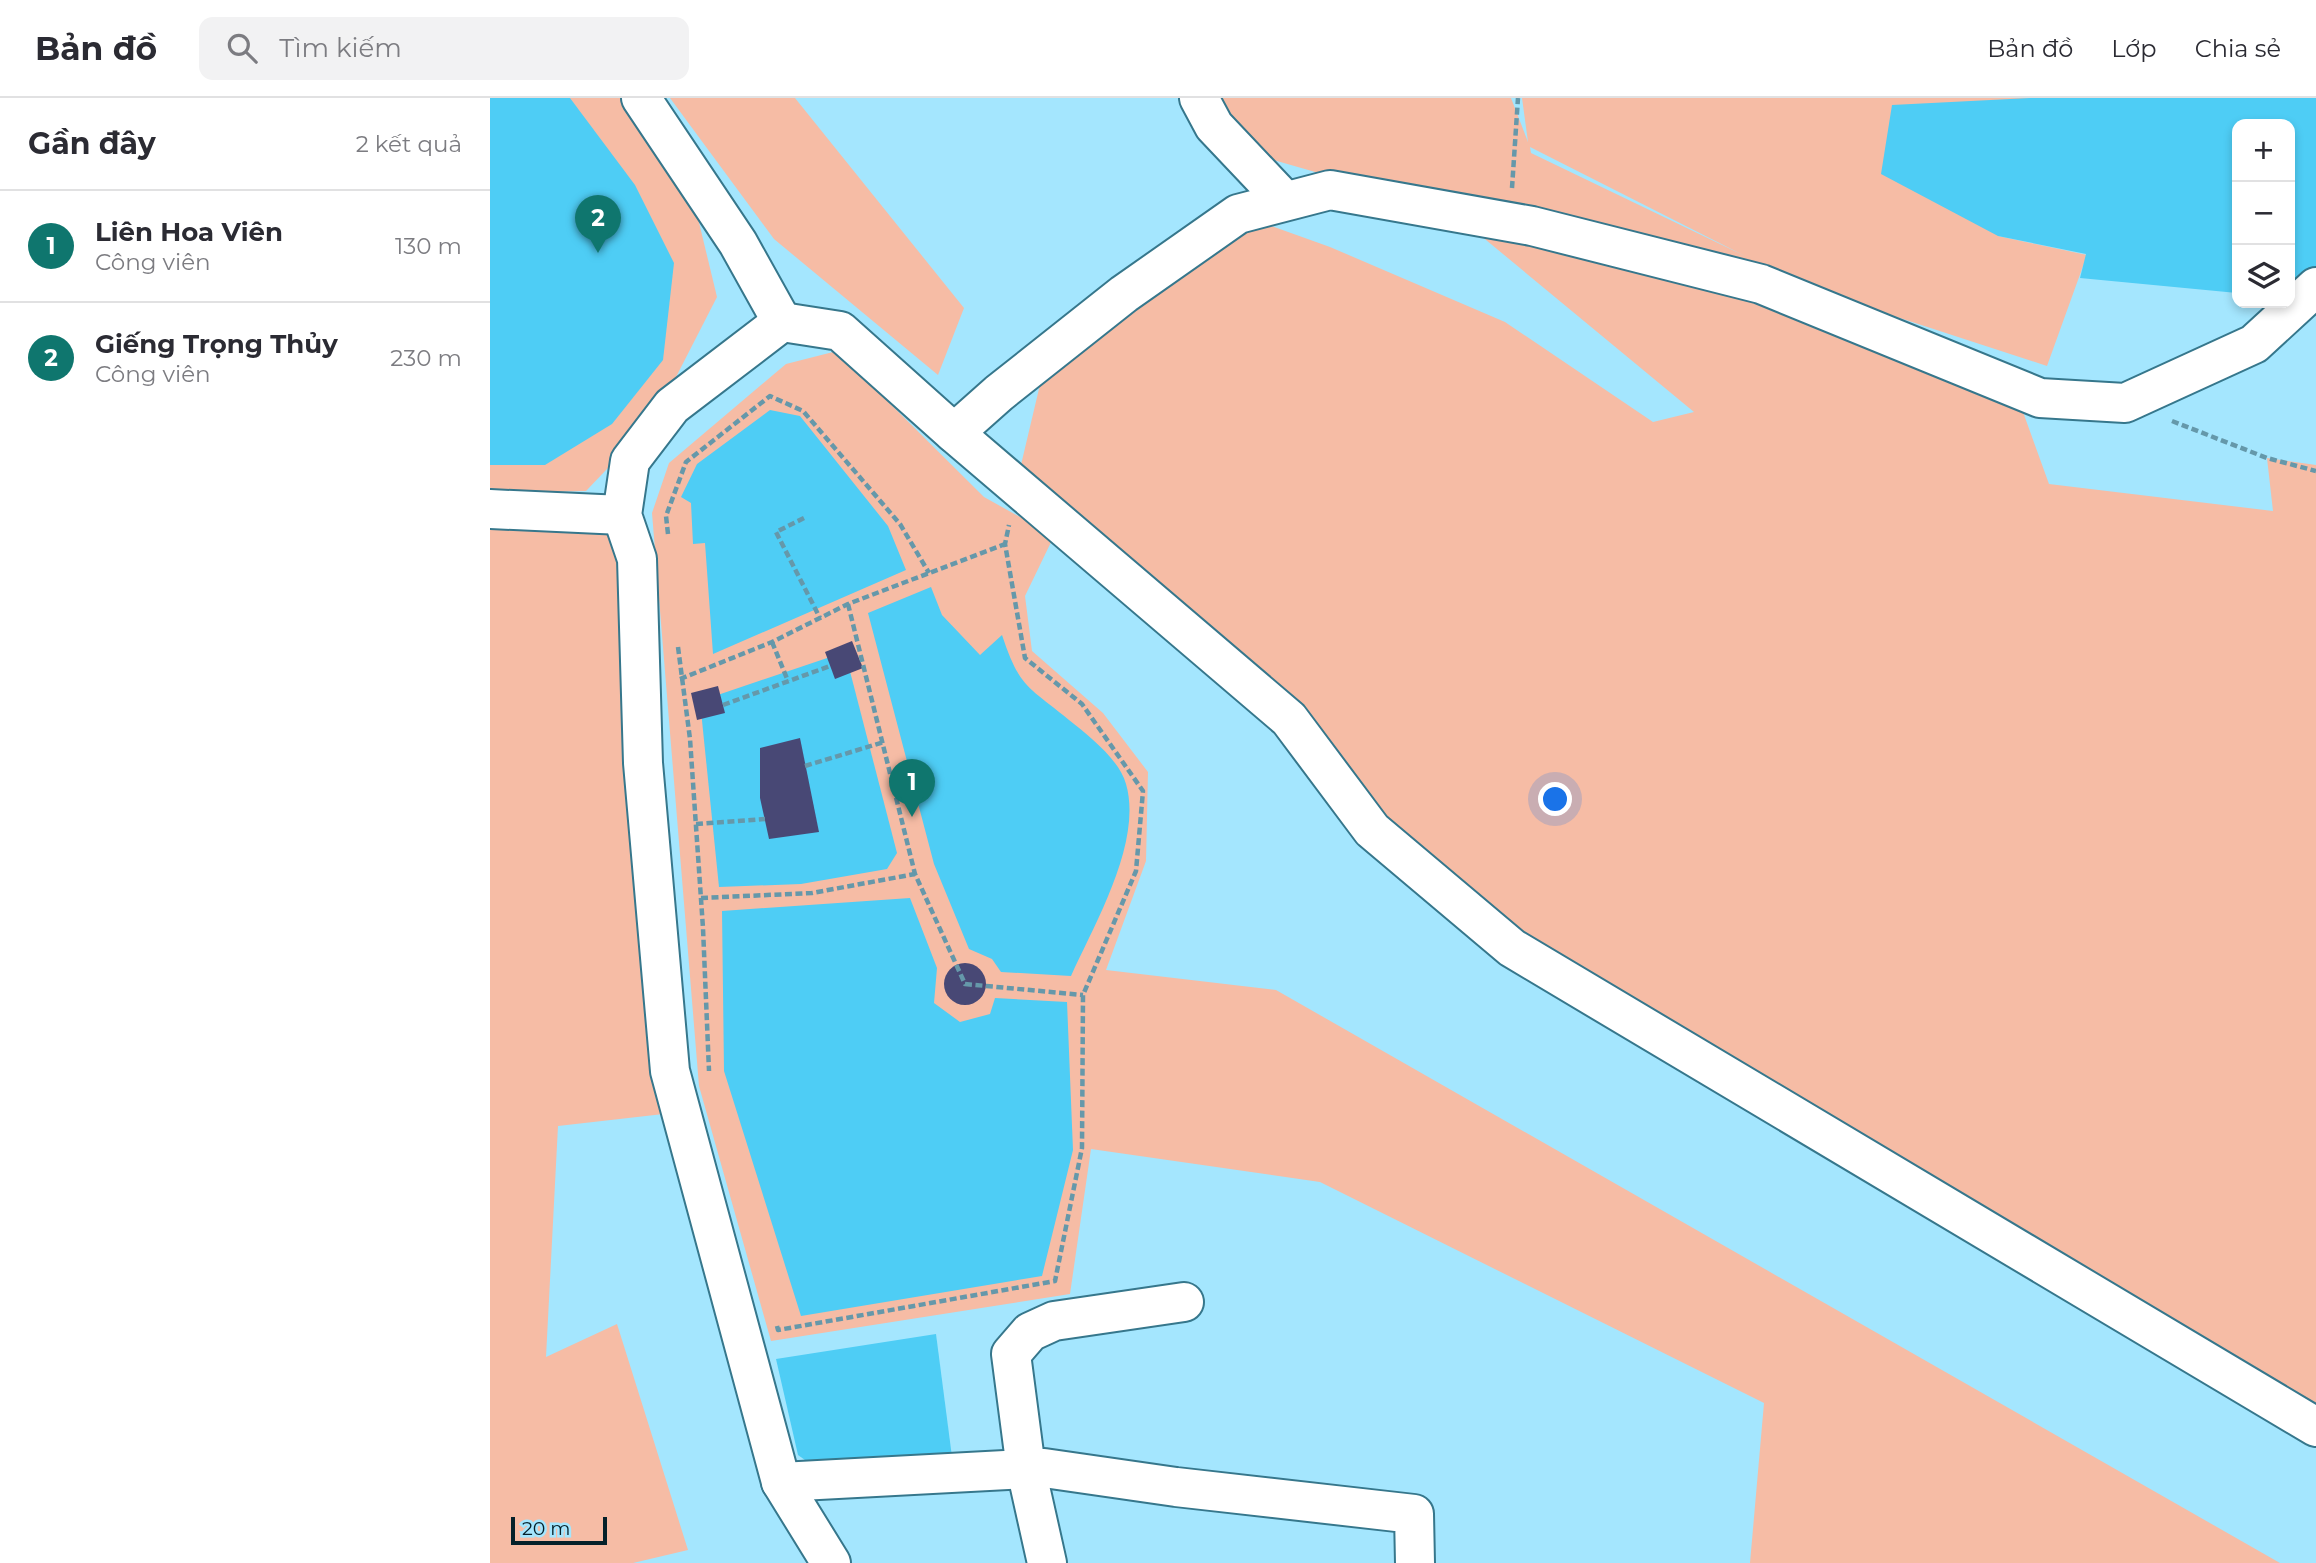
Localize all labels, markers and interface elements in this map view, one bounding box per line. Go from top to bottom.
search box [199,17,689,80]
text: Bản đồ [35,28,157,68]
icon: search [223,29,261,67]
text: Tìm kiếm [279,32,402,64]
text: Bản đồ [1987,34,2073,63]
text: Lớp [2111,34,2157,63]
text: Chia sẻ [2195,34,2281,63]
map controls [2232,119,2295,308]
button: + [2232,119,2295,182]
text: Gần đây [28,125,156,162]
text: 2 kết quả [356,130,462,158]
button: − [2232,182,2295,245]
pin: 2 [575,195,621,253]
text: Liên Hoa Viên [95,216,283,248]
text: 1 [46,232,56,260]
text: 130 m [395,232,462,260]
button: layers [2232,245,2295,308]
text: Công viên [95,248,211,276]
text: Giếng Trọng Thủy [95,328,338,360]
text: 2 [44,344,58,372]
text: 230 m [390,344,462,372]
text: Công viên [95,360,211,388]
pin: 1 [889,759,935,817]
your location [1538,782,1572,816]
scale bar [511,1514,607,1546]
text: 20 m [522,1517,570,1540]

